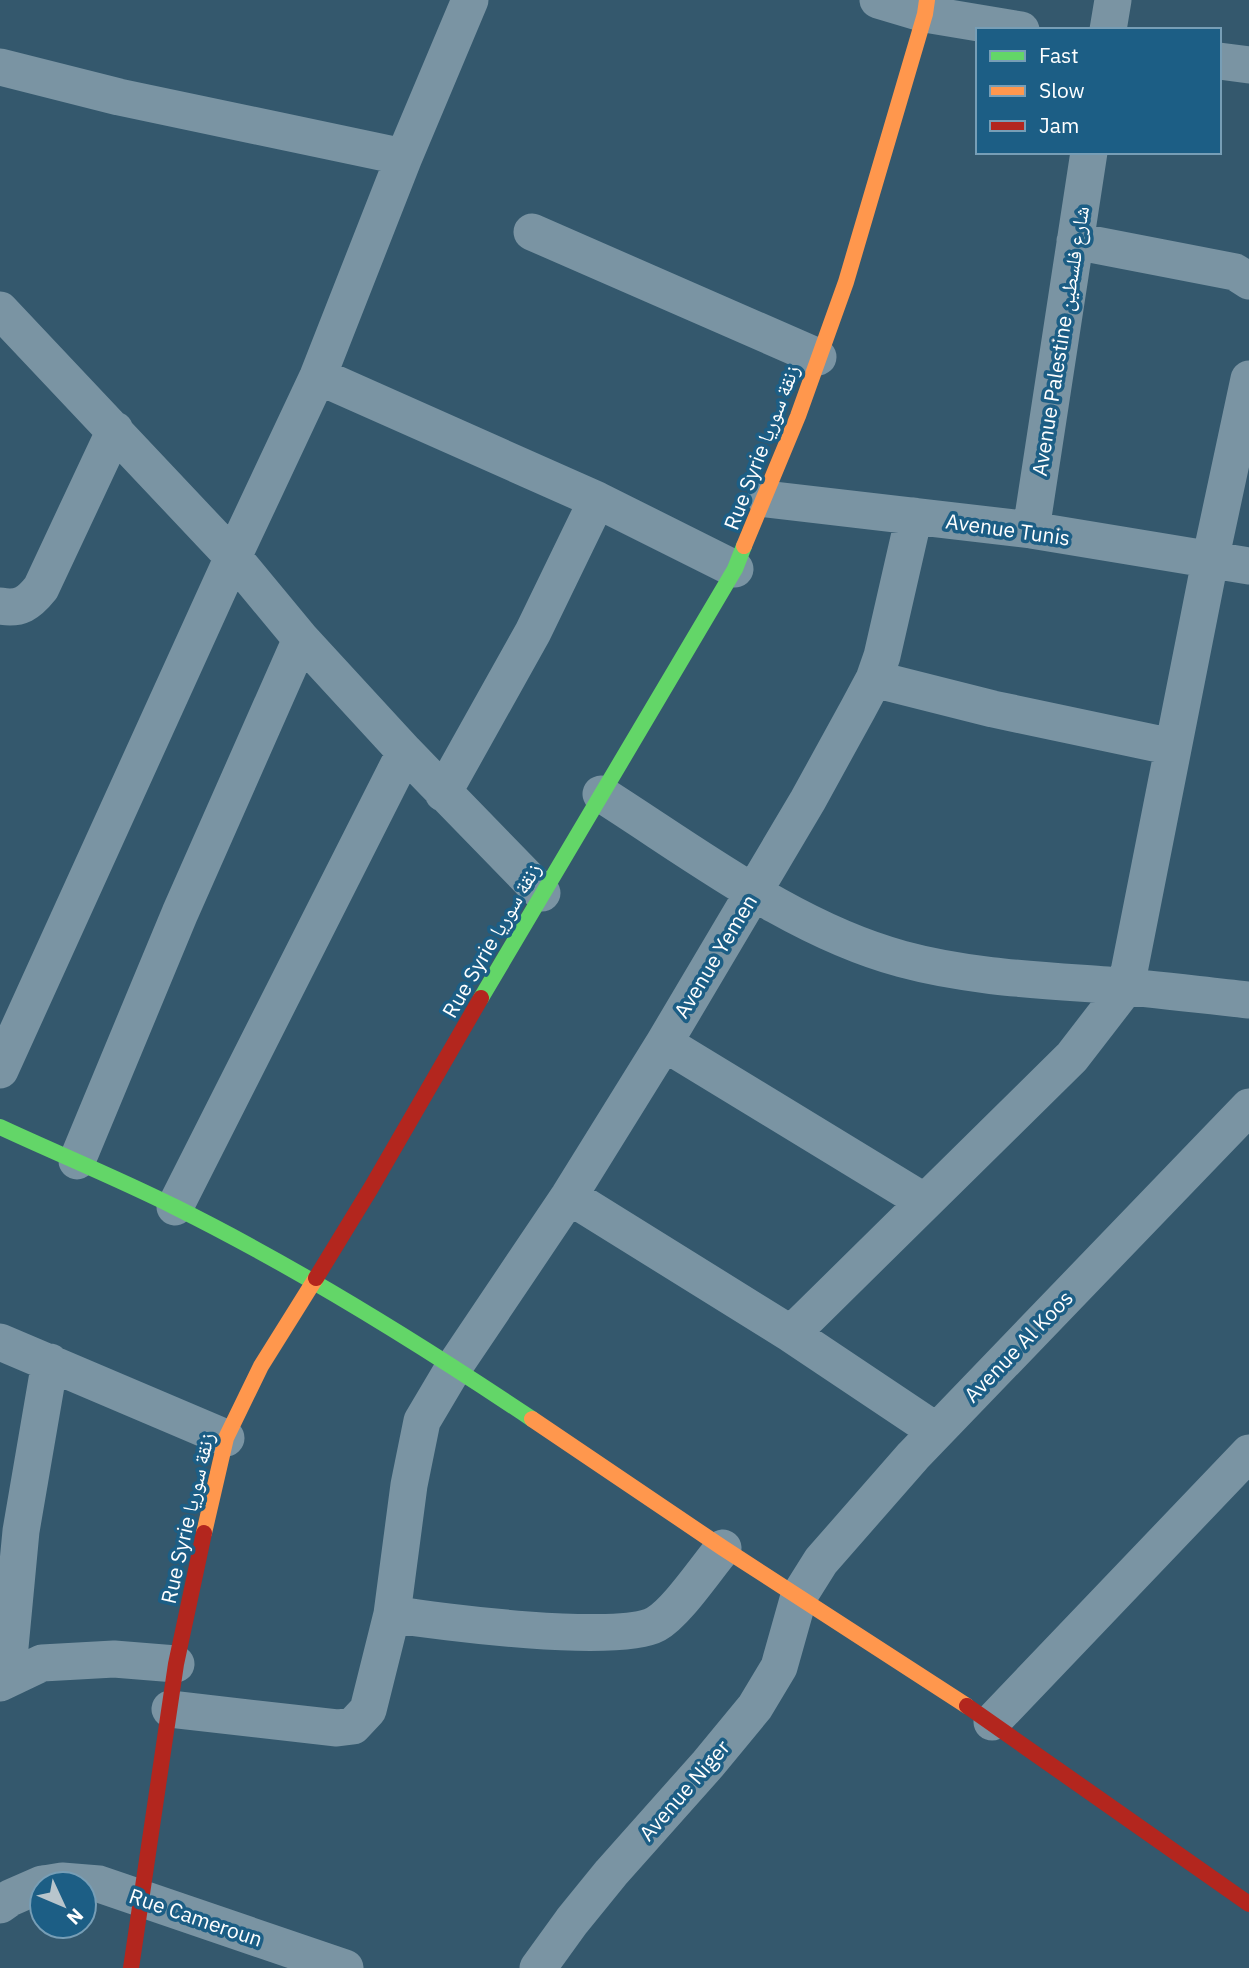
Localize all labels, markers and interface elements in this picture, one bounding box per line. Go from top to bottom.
legend [976,28,1221,154]
text: Fast [1039,41,1079,69]
text: Slow [1039,76,1085,104]
text: Jam [1039,111,1079,139]
street label: Avenue Palestine شارع فلسطين [1025,204,1095,478]
street label: Rue Syrie زنقة سوريا [717,360,805,534]
street label: Avenue Tunis [944,506,1072,552]
street label: Rue Syrie زنقة سوريا [435,857,547,1023]
street label: Avenue Yemen [667,889,763,1023]
street label: Avenue Al Koos [957,1284,1079,1408]
street label: Rue Syrie زنقة سوريا [154,1430,220,1606]
street label: Avenue Niger [632,1733,736,1846]
north arrow [28,1870,98,1940]
street label: Rue Cameroun [126,1881,266,1953]
text: N [62,1904,89,1930]

